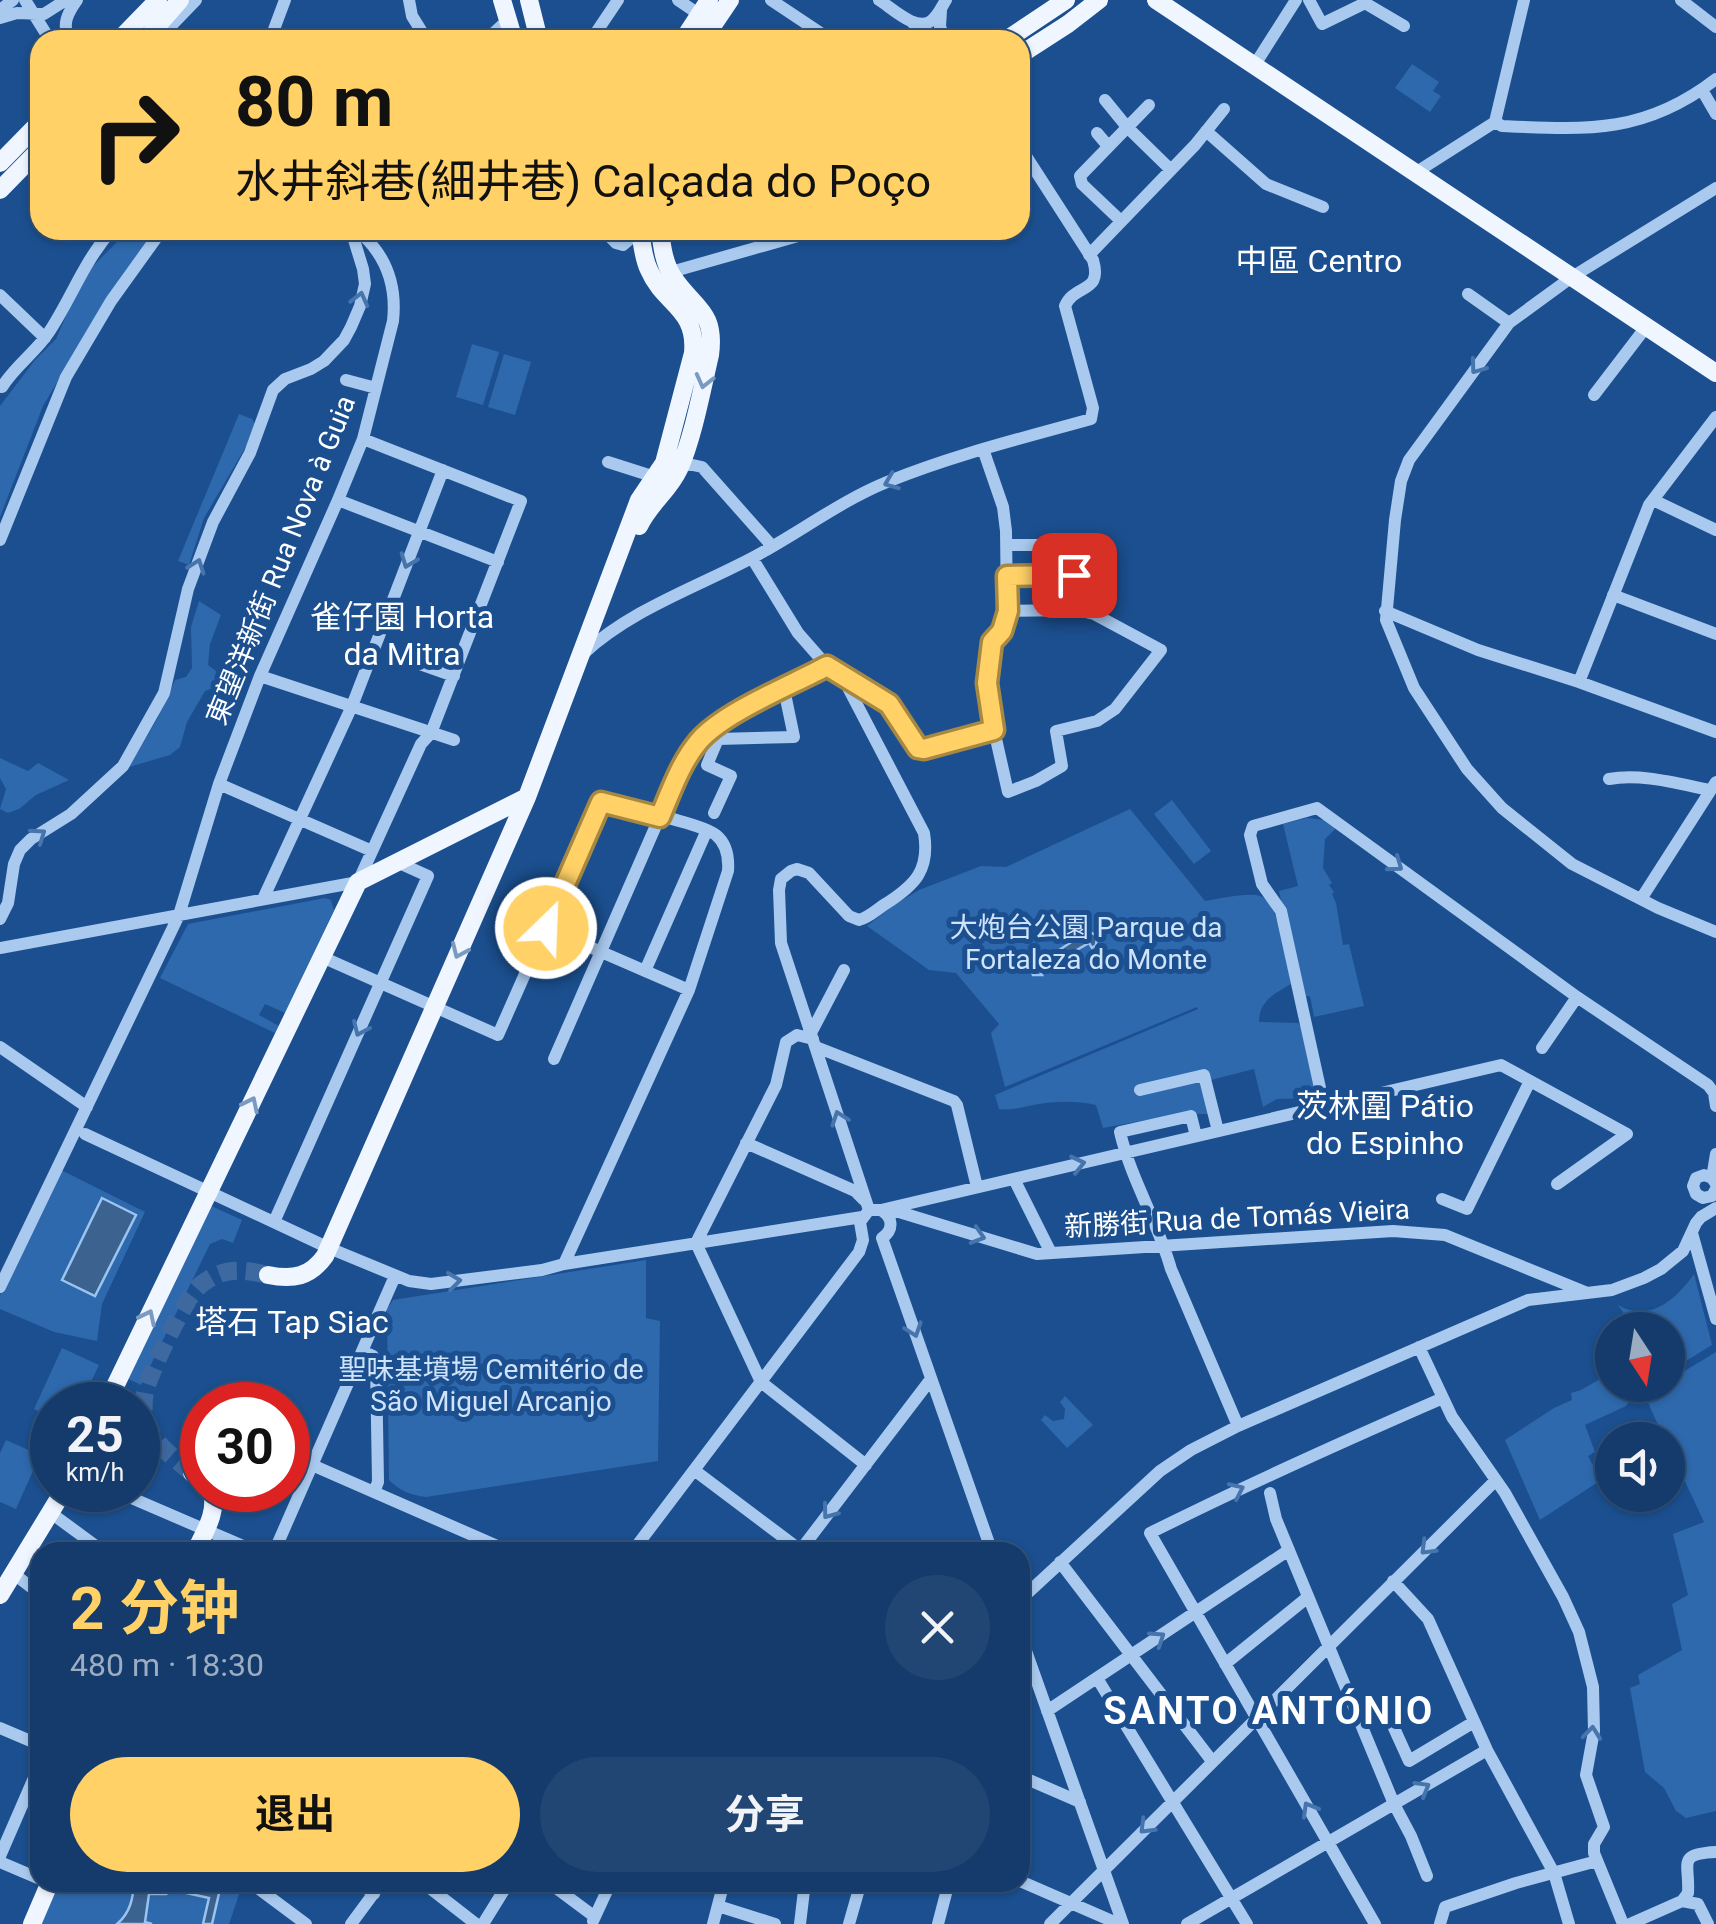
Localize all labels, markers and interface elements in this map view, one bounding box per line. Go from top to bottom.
text: 80 m [235,61,393,143]
icon: right [70,70,200,200]
text: 水井斜巷(細井巷) Calçada do Poço [235,155,931,208]
district label: 中區 Centro [1236,242,1402,280]
one-way arrow [349,291,370,309]
one-way arrow [1471,356,1488,374]
one-way arrow [694,372,715,389]
street label: 東望洋新街 Rua Nova à Guia [200,391,362,729]
one-way arrow [883,470,901,490]
pin [1032,533,1117,618]
icon: arrive [1047,548,1102,603]
one-way arrow [399,552,419,569]
one-way arrow [185,558,206,575]
district label: 雀仔園 Horta da Mitra [310,598,494,673]
one-way arrow [27,829,46,847]
one-way arrow [1384,853,1403,871]
position arrow [494,876,598,980]
park label: 大炮台公園 Parque da Fortaleza do Monte [949,911,1223,976]
one-way arrow [451,941,471,959]
one-way arrow [352,1019,372,1037]
district label: 茨林圍 Pátio do Espinho [1296,1087,1474,1162]
one-way arrow [239,1096,258,1114]
one-way arrow [831,1110,851,1127]
one-way arrow [1069,1155,1086,1176]
street label: 新勝街 Rua de Tomás Vieira [1063,1192,1411,1244]
one-way arrow [968,1224,985,1245]
one-way arrow [447,1271,463,1292]
district label: 塔石 Tap Siac [195,1303,389,1341]
one-way arrow [136,1309,156,1327]
north arrow [1595,1312,1685,1402]
map controls [1595,1312,1685,1512]
one-way arrow [903,1321,923,1338]
park label: 聖味基墳場 Cemitério de São Miguel Arcanjo [338,1353,644,1418]
speed limit sign: 30 [180,1382,310,1512]
text: 25 [66,1406,124,1464]
button: sound [1595,1422,1685,1512]
text: km/h [66,1458,124,1487]
one-way arrow [1227,1482,1245,1502]
one-way arrow [824,1501,841,1519]
one-way arrow [1420,1537,1438,1555]
text: 2 分钟 [70,1573,239,1644]
button: close [885,1575,990,1680]
one-way arrow [1146,1632,1165,1650]
text: 480 m · 18:30 [70,1646,264,1684]
district label: SANTO ANTÓNIO [1103,1688,1435,1733]
one-way arrow [1581,1725,1602,1741]
button: 退出 [70,1757,520,1872]
button: 分享 [540,1757,990,1872]
one-way arrow [1412,1780,1430,1800]
one-way arrow [1302,1802,1321,1820]
one-way arrow [1140,1815,1158,1833]

